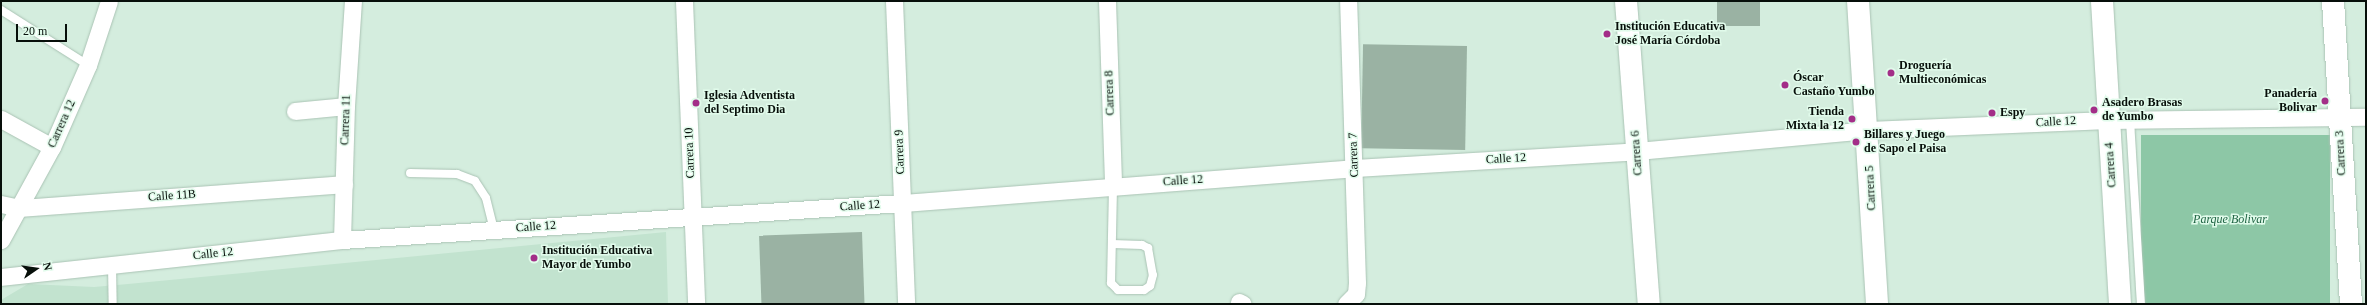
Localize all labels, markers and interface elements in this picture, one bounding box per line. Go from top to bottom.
scale bar [18,16,69,42]
place label: Institución Educativa José María Córdoba [1615,20,1725,48]
text: 20 m [23,24,47,38]
marker: Institución Educativa José María Córdoba [1602,29,1612,39]
place label: Droguería Multieconómicas [1899,59,1986,87]
marker: Droguería Multieconómicas [1886,68,1896,78]
street label: Carrera 8 [1102,70,1118,116]
place label: Óscar Castaño Yumbo [1793,71,1875,99]
marker: Óscar Castaño Yumbo [1780,80,1790,90]
place label: Panadería Bolivar [2264,87,2317,115]
place label: Iglesia Adventista del Septimo Dia [704,89,796,117]
street label: Carrera 11 [338,95,354,145]
place label: Asadero Brasas de Yumbo [2102,96,2182,124]
marker: Panadería Bolivar [2320,96,2330,106]
street label: Carrera 12 [45,98,79,150]
marker: Iglesia Adventista del Septimo Dia [691,98,701,108]
place label: Tienda Mixta la 12 [1786,105,1844,133]
marker: Asadero Brasas de Yumbo [2089,105,2099,115]
place label: Espy [2000,106,2025,120]
marker: Espy [1987,108,1997,118]
marker: Tienda Mixta la 12 [1847,114,1857,124]
street label: Calle 12 [2035,114,2077,130]
street label: Carrera 10 [682,127,698,179]
place label: Billares y Juego de Sapo el Paisa [1864,128,1946,156]
street label: Carrera 9 [892,129,908,175]
street label: Carrera 6 [1628,130,1646,176]
street label: Carrera 3 [2333,130,2349,176]
street label: Carrera 7 [1346,132,1362,178]
marker: Billares y Juego de Sapo el Paisa [1851,137,1861,147]
street label: Carrera 4 [2102,142,2120,188]
street label: Calle 12 [1485,151,1527,167]
street label: Carrera 5 [1863,165,1879,211]
street label: Calle 12 [1162,172,1204,190]
street label: Calle 11B [148,187,196,205]
street label: Calle 12 [839,197,881,215]
park label: Parque Bolivar [2193,213,2267,227]
street label: Calle 12 [515,218,557,236]
place label: Institución Educativa Mayor de Yumbo [542,244,652,272]
street label: Calle 12 [192,245,234,263]
north arrow [16,249,56,289]
marker: Institución Educativa Mayor de Yumbo [529,253,539,263]
text: N [41,261,54,272]

